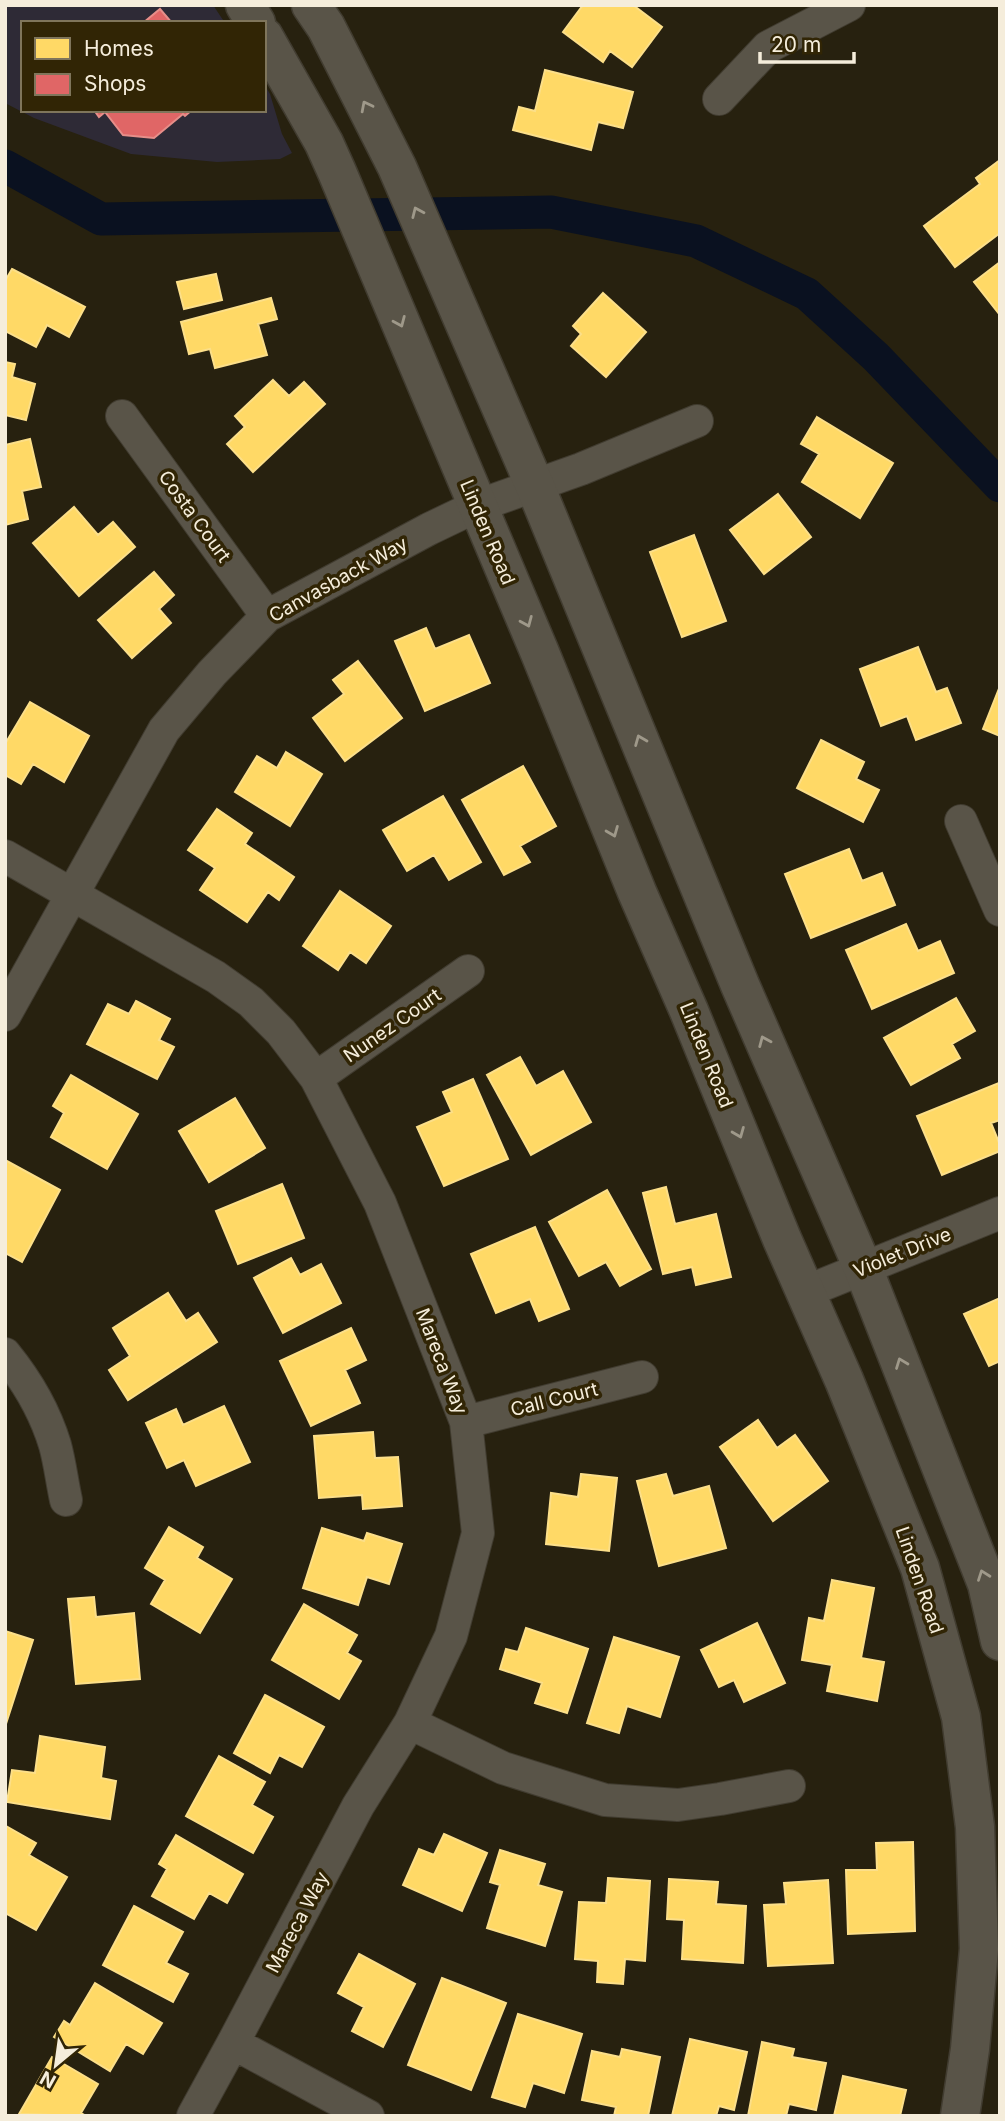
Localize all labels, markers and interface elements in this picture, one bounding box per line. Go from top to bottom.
legend [21,21,266,112]
scale bar [760,21,855,65]
text: 20 m [771,32,821,57]
text: Homes [84,36,154,61]
text: Shops [84,71,146,96]
one-way arrow [360,101,374,113]
one-way arrow [411,207,425,219]
one-way arrow [392,315,406,328]
street label: Costa Court [154,466,236,567]
street label: Linden Road [455,476,520,588]
street label: Canvasback Way [265,532,412,627]
one-way arrow [519,615,533,627]
one-way arrow [634,735,648,747]
one-way arrow [605,825,619,838]
street label: Nunez Court [339,983,445,1067]
street label: Linden Road [675,999,738,1111]
one-way arrow [759,1036,773,1048]
one-way arrow [730,1126,744,1138]
street label: Violet Drive [850,1222,954,1283]
street label: Mareca Way [411,1305,472,1418]
one-way arrow [895,1358,909,1370]
street label: Call Court [508,1378,600,1421]
street label: Linden Road [890,1524,949,1637]
one-way arrow [977,1570,991,1582]
street label: Mareca Way [261,1867,334,1977]
north arrow [21,2030,91,2100]
text: N [36,2066,60,2093]

